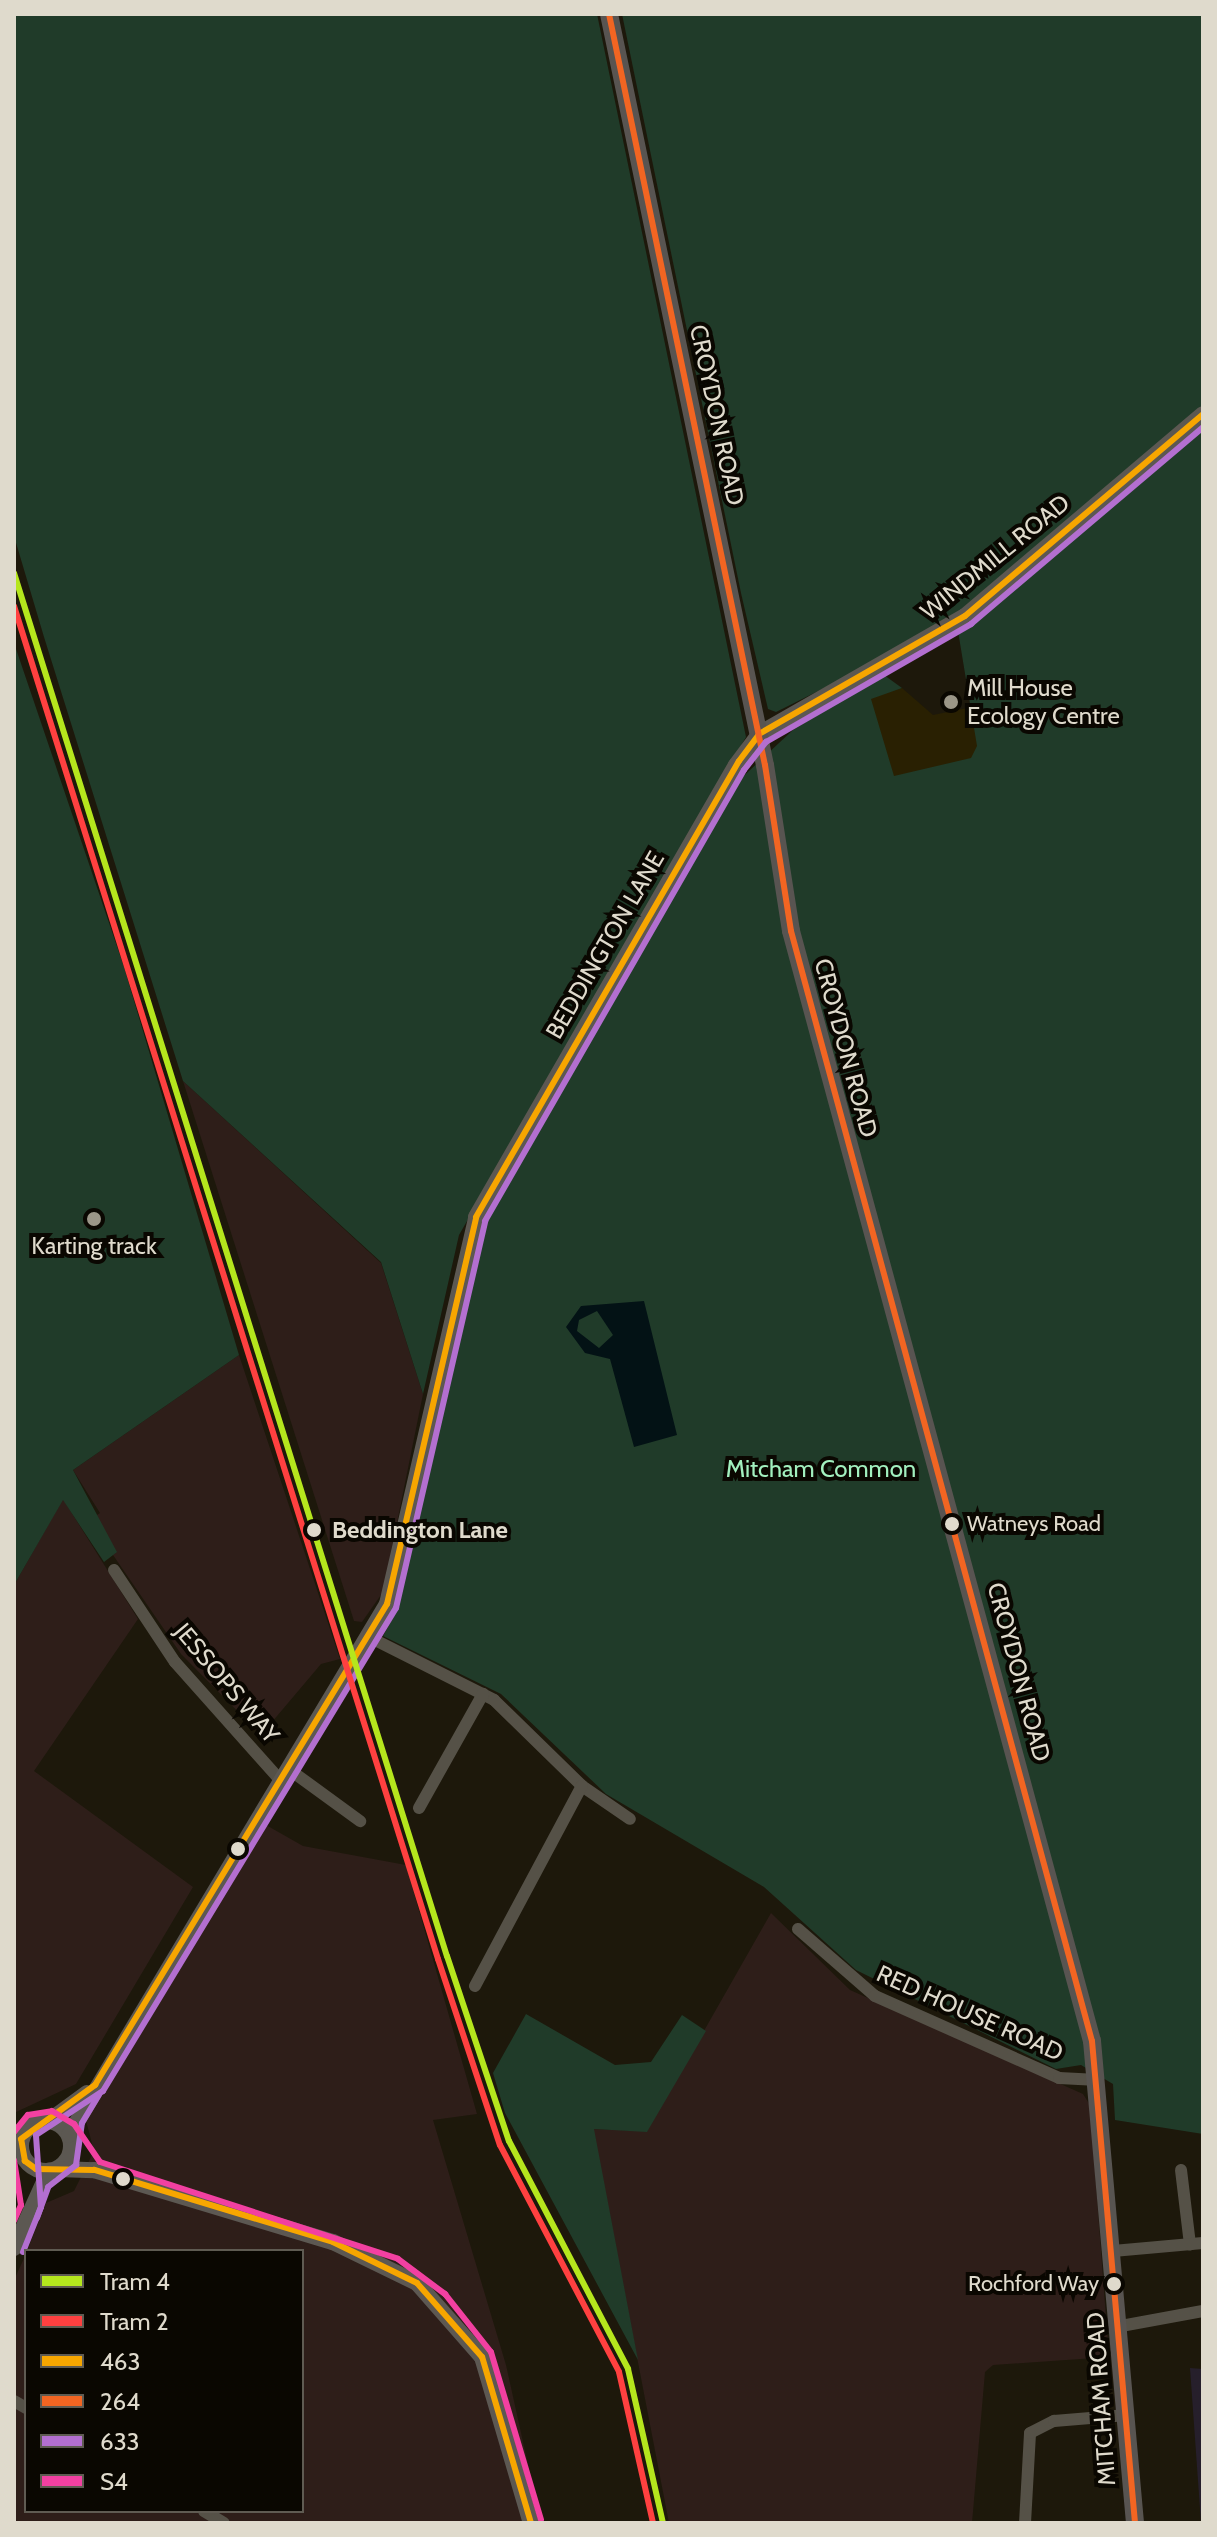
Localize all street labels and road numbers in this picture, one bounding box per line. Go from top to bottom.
street label: CROYDON ROAD [684,322,750,508]
street label: WINDMILL ROAD [915,488,1075,626]
street label: BEDDINGTON LANE [540,846,670,1044]
street label: CROYDON ROAD [808,955,884,1141]
street label: CROYDON ROAD [981,1579,1057,1765]
street label: JESSOPS WAY [168,1617,286,1749]
street label: RED HOUSE ROAD [872,1959,1068,2067]
street label: MITCHAM ROAD [1081,2311,1121,2487]

